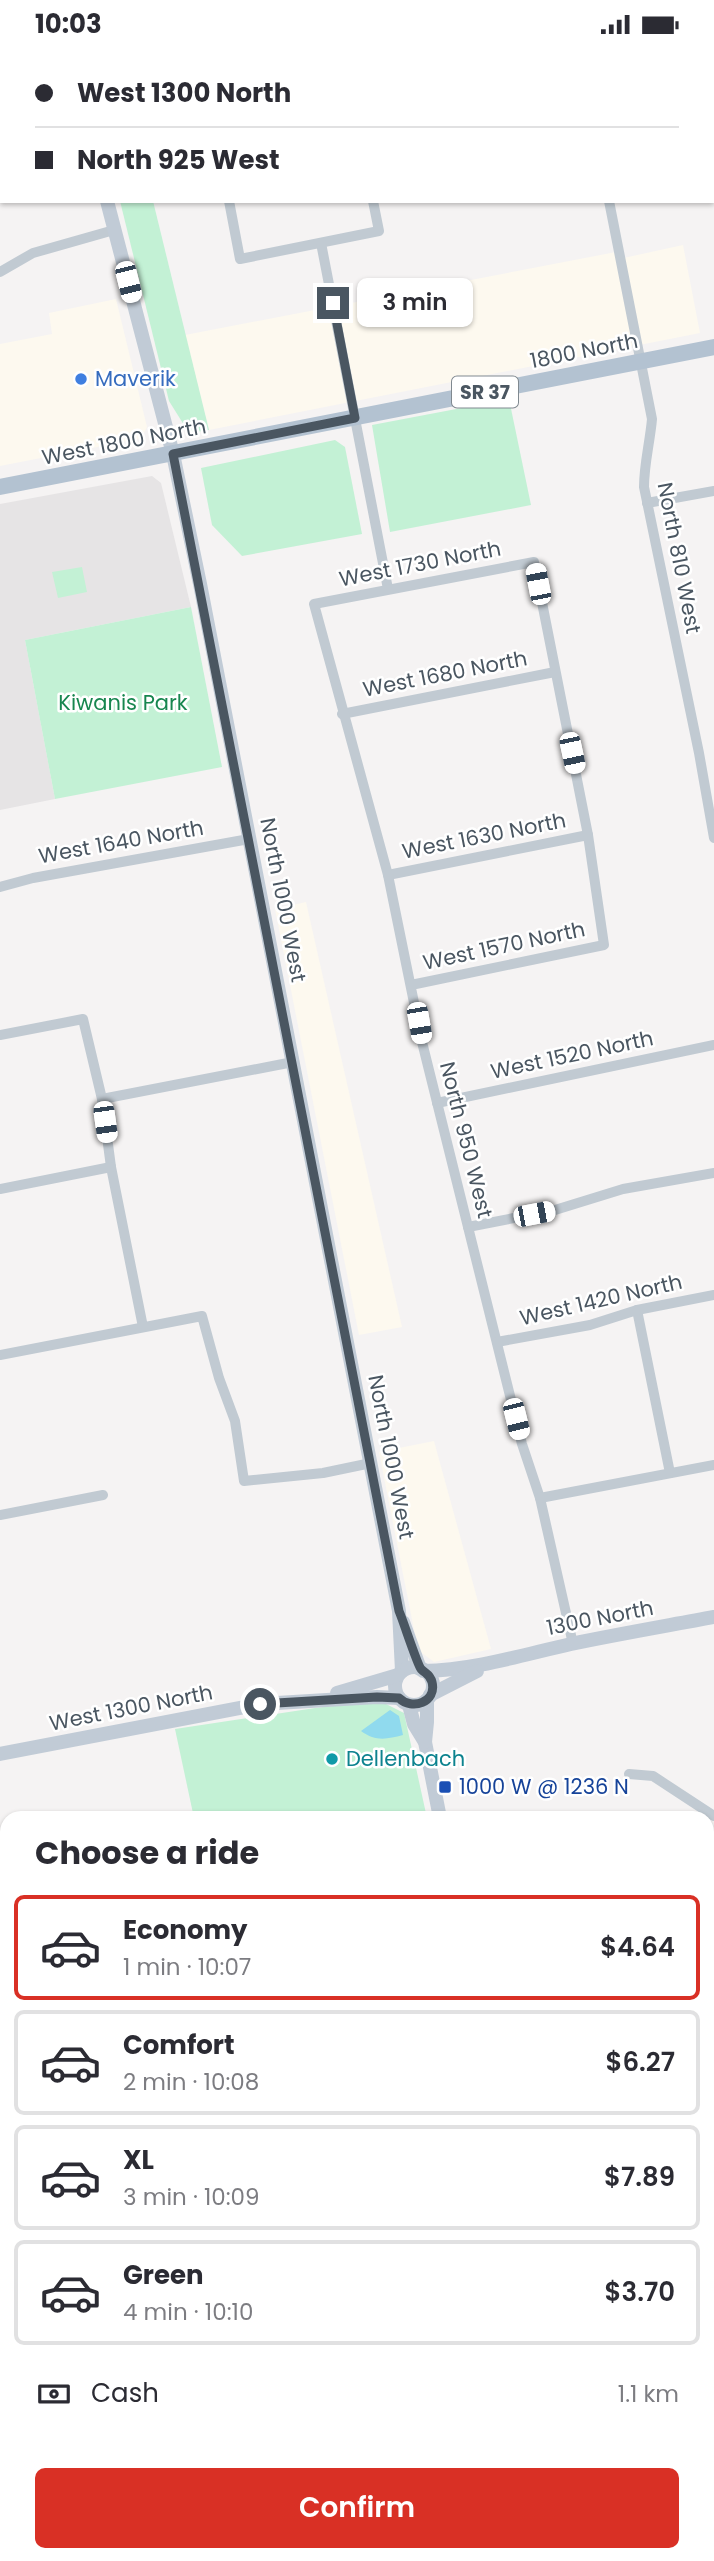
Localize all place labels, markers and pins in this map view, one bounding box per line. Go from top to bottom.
place label: Maverik [95,364,176,393]
marker: Maverik [73,371,89,387]
place label: Dellenbach [346,1744,465,1773]
marker: Dellenbach [324,1751,340,1767]
place label: 1000 W @ 1236 N [459,1772,629,1801]
marker: 1000 W @ 1236 N [437,1779,453,1795]

